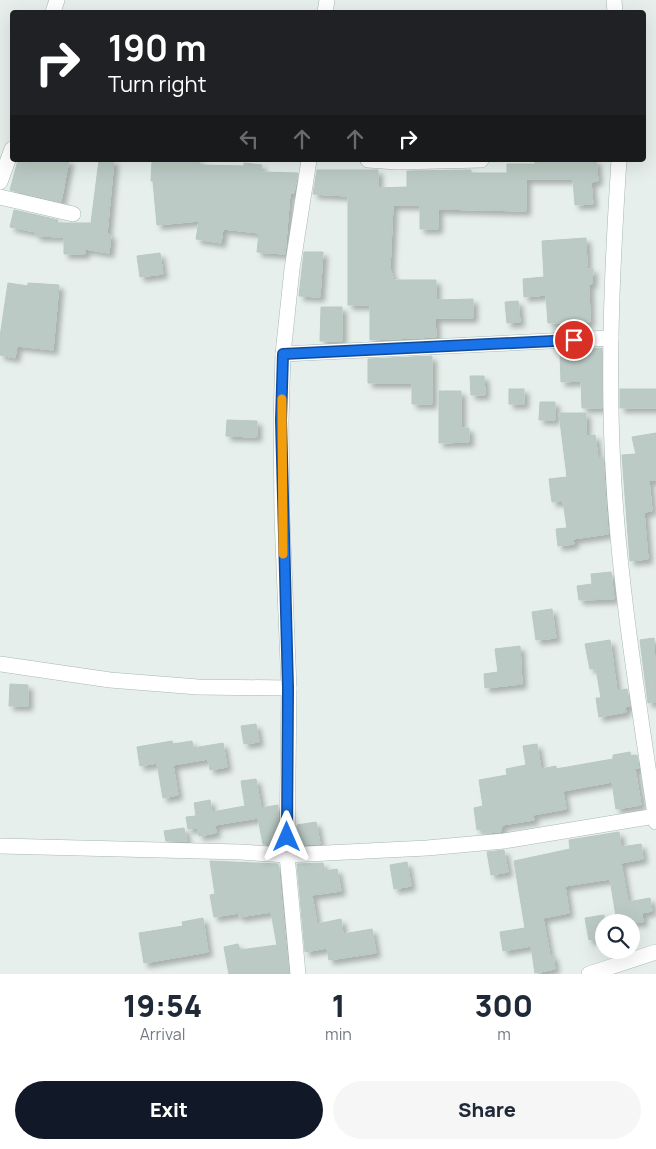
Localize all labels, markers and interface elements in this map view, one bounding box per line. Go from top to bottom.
text: 190 m [108,24,207,72]
icon: right [25,30,90,95]
text: Turn right [108,69,206,99]
icon: left [235,125,263,153]
icon: ahead [288,125,316,153]
icon: ahead [341,125,369,153]
icon: right [394,125,422,153]
pin [553,319,595,361]
icon: arrive [560,326,588,354]
position arrow [260,810,312,862]
map controls [595,914,640,959]
button: search [595,914,640,959]
text: 19:54 [123,985,202,1026]
text: 1 [332,985,345,1026]
text: 300 [475,985,533,1026]
text: Arrival [140,1023,185,1045]
text: min [325,1023,352,1045]
text: m [497,1023,511,1045]
button: Exit [15,1081,323,1139]
button: Share [333,1081,641,1139]

